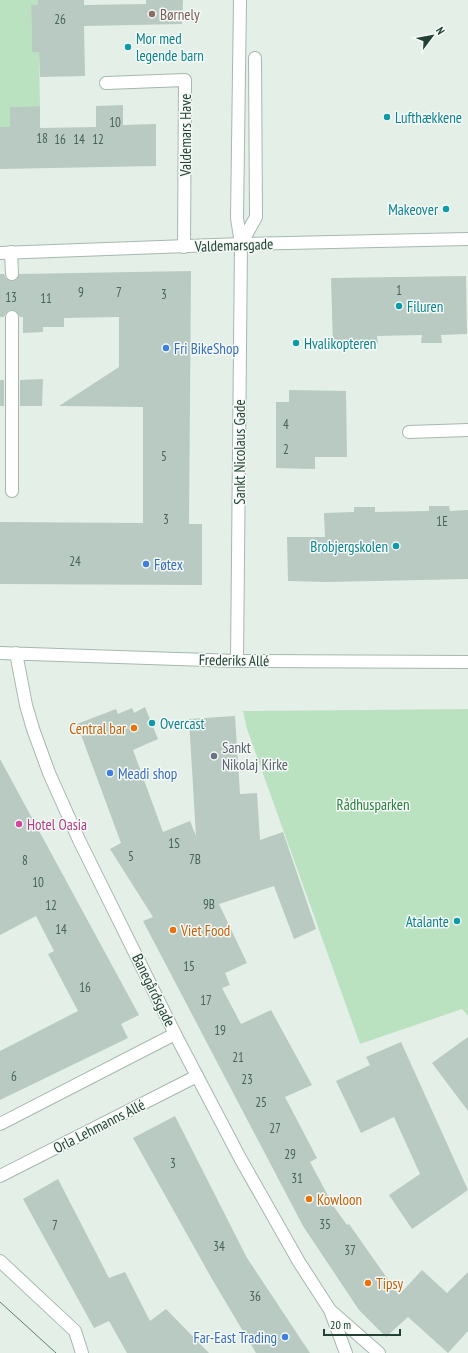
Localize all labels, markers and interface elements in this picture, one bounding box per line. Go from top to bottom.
place label: Børnely [160,5,200,24]
marker: Børnely [147,9,157,19]
house number: 26 [54,11,66,28]
north arrow [412,16,452,56]
text: N [433,24,448,37]
place label: Mor med legende barn [136,29,204,65]
marker: Mor med legende barn [123,42,133,52]
street label: Valdemars Have [176,94,195,177]
place label: Lufthækkene [395,108,462,127]
marker: Lufthækkene [382,112,392,122]
house number: 10 [109,114,121,131]
house number: 18 [36,130,48,147]
house number: 16 [54,131,66,148]
house number: 14 [73,131,85,148]
house number: 12 [92,131,104,148]
place label: Makeover [388,200,439,219]
marker: Makeover [441,204,451,214]
street label: Valdemarsgade [193,234,274,256]
house number: 1 [396,282,402,299]
house number: 9 [78,284,84,301]
house number: 7 [116,284,122,301]
house number: 3 [161,286,167,303]
house number: 13 [5,289,17,306]
house number: 11 [40,290,52,307]
place label: Filuren [407,297,443,316]
marker: Filuren [394,301,404,311]
place label: Hvalikopteren [304,334,376,353]
marker: Hvalikopteren [291,338,301,348]
place label: Fri BikeShop [174,339,239,358]
marker: Fri BikeShop [161,343,171,353]
street label: Sankt Nicolaus Gade [230,399,249,505]
house number: 4 [283,416,289,433]
house number: 2 [283,441,289,458]
house number: 5 [161,448,167,465]
house number: 3 [163,511,169,528]
house number: 1E [436,513,448,530]
place label: Brobjergskolen [310,537,388,556]
marker: Brobjergskolen [391,541,401,551]
house number: 24 [69,553,81,570]
place label: Føtex [154,555,183,574]
marker: Føtex [141,559,151,569]
street label: Frederiks Allé [199,650,269,670]
place label: Overcast [160,714,205,733]
marker: Overcast [147,718,157,728]
place label: Central bar [69,719,127,738]
marker: Central bar [129,723,139,733]
place label: Sankt Nikolaj Kirke [222,738,288,774]
marker: Sankt Nikolaj Kirke [209,751,219,761]
place label: Meadi shop [118,764,177,783]
marker: Meadi shop [105,768,115,778]
park label: Rådhusparken [337,795,409,814]
place label: Hotel Oasia [27,815,87,834]
marker: Hotel Oasia [14,819,24,829]
house number: 1S [168,835,180,852]
house number: 5 [128,848,134,865]
house number: 7B [189,851,201,868]
house number: 8 [22,852,28,869]
house number: 10 [32,874,44,891]
house number: 9B [203,896,215,913]
house number: 12 [45,897,57,914]
place label: Atalante [406,912,449,931]
marker: Atalante [452,916,462,926]
house number: 14 [55,921,67,938]
place label: Viet Food [180,921,230,940]
marker: Viet Food [168,925,178,935]
street label: Banegårdsgade [128,950,180,1030]
house number: 15 [183,958,195,975]
house number: 16 [79,979,91,996]
house number: 17 [200,992,212,1009]
house number: 19 [214,1022,226,1039]
house number: 21 [232,1049,244,1066]
house number: 6 [11,1068,17,1085]
house number: 23 [241,1071,253,1088]
house number: 25 [255,1094,267,1111]
street label: Orla Lehmanns Allé [50,1095,148,1157]
house number: 27 [269,1120,281,1137]
house number: 29 [284,1146,296,1163]
house number: 3 [170,1155,176,1172]
house number: 31 [291,1170,303,1187]
place label: Kowloon [317,1190,362,1209]
marker: Kowloon [304,1194,314,1204]
house number: 35 [319,1216,331,1233]
house number: 7 [52,1217,58,1234]
house number: 34 [213,1238,225,1255]
house number: 37 [344,1242,356,1259]
place label: Tipsy [376,1274,404,1293]
marker: Tipsy [363,1278,373,1288]
house number: 36 [249,1288,261,1305]
scale bar [324,1311,400,1337]
text: 20 m [330,1317,351,1332]
place label: Far-East Trading [194,1328,277,1347]
marker: Far-East Trading [280,1332,290,1342]

